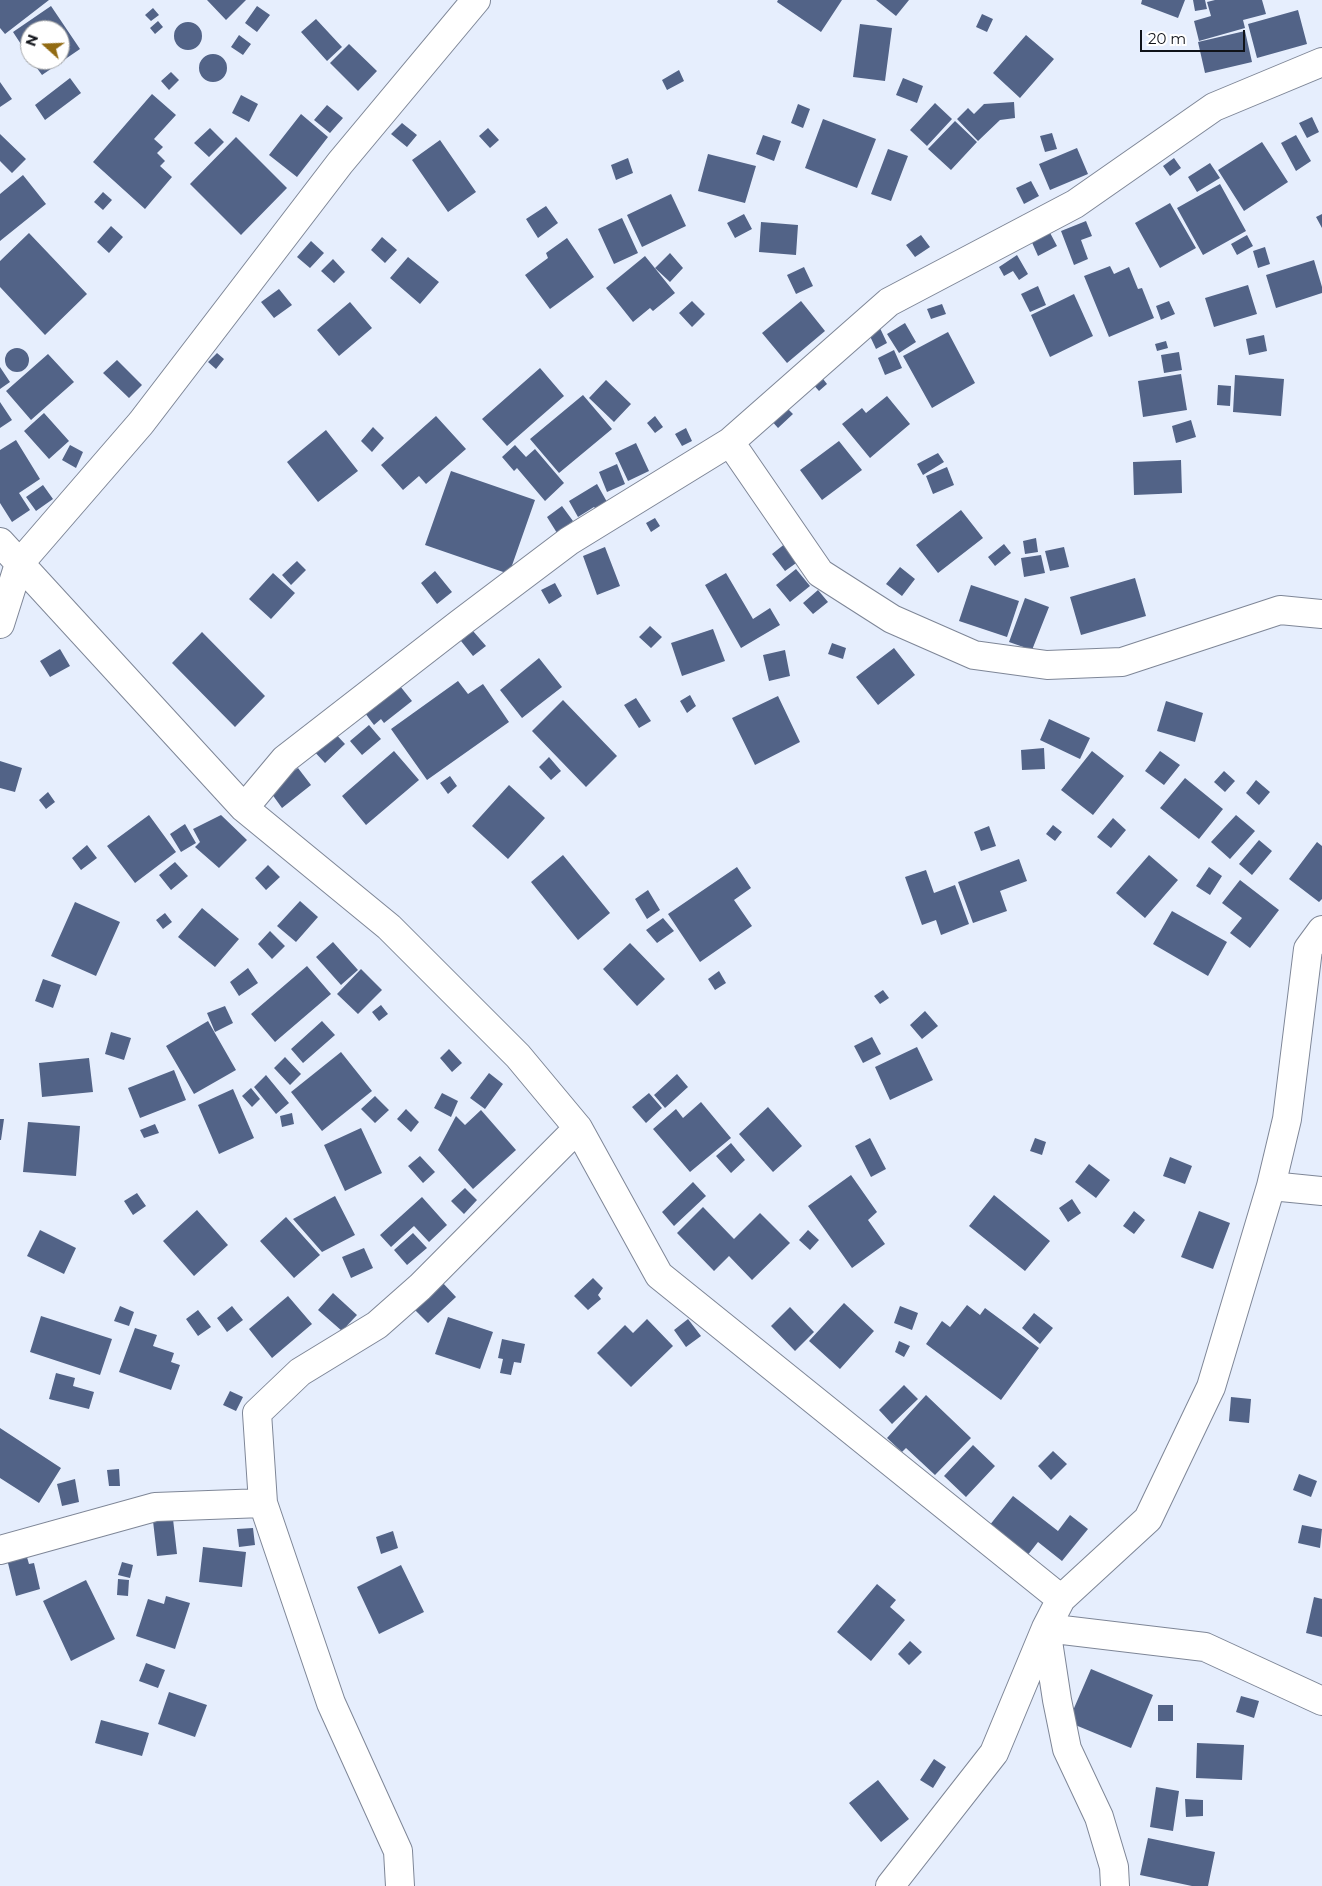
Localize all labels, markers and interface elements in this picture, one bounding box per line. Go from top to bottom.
north arrow [20,20,70,70]
scale bar [1142,20,1247,52]
text: 20 m [1148,29,1186,48]
text: N [21,32,42,49]

